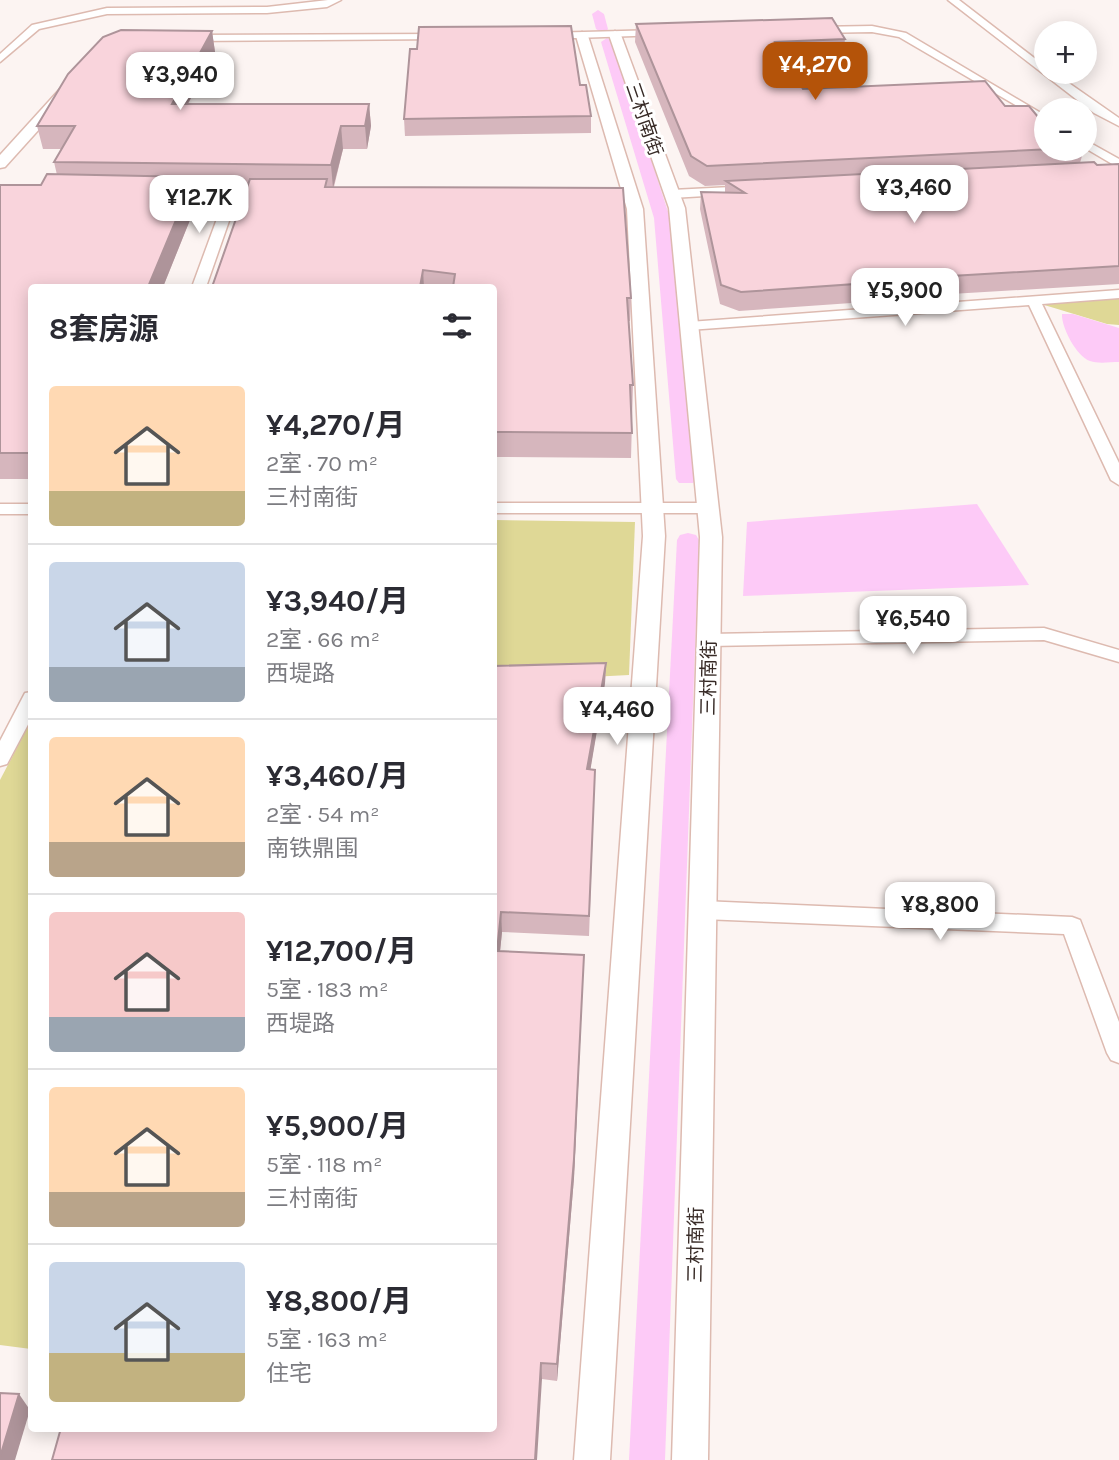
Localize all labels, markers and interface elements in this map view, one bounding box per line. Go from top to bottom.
map controls [1034,21,1097,161]
button: + [1034,21,1097,84]
pin: ¥4,270 [758,42,872,102]
text: ¥4,270 [779,51,851,78]
pin: ¥3,940 [123,52,237,112]
text: ¥3,940 [142,61,218,88]
street label: 三村南街 [621,80,667,159]
button: − [1034,98,1097,161]
pin: ¥3,460 [857,166,971,225]
text: ¥3,460 [876,174,952,201]
pin: ¥12.7K [142,176,256,235]
text: ¥12.7K [165,184,233,211]
pin: ¥5,900 [848,268,962,328]
text: ¥5,900 [867,277,943,304]
icon: filters [438,307,476,345]
text: 8套房源 [49,311,158,347]
text: ¥4,270/月 [266,407,405,443]
icon: home [105,414,189,498]
text: 2室 · 70 m² [266,450,378,477]
text: 三村南街 [266,484,358,511]
text: ¥3,940/月 [266,583,409,619]
icon: home [105,590,189,674]
pin: ¥6,540 [856,596,970,656]
text: ¥6,540 [876,605,950,632]
text: 2室 · 66 m² [266,626,380,653]
street label: 三村南街 [697,640,721,716]
text: 西堤路 [266,660,335,687]
pin: ¥4,460 [560,688,674,747]
text: ¥4,460 [579,696,655,723]
text: ¥3,460/月 [266,758,409,794]
icon: home [105,765,189,849]
text: 2室 · 54 m² [266,801,379,828]
text: 南铁鼎围 [266,835,358,862]
pin: ¥8,800 [883,883,997,942]
text: ¥8,800 [901,891,979,918]
text: ¥12,700/月 [266,933,417,969]
icon: home [105,940,189,1024]
text: 5室 · 183 m² [266,976,389,1003]
text: 西堤路 [266,1010,335,1037]
text: ¥5,900/月 [266,1108,409,1144]
icon: home [105,1115,189,1199]
text: 5室 · 118 m² [266,1151,383,1178]
text: 三村南街 [266,1185,358,1212]
street label: 三村南街 [684,1207,708,1283]
text: ¥8,800/月 [266,1283,412,1319]
icon: home [105,1290,189,1374]
text: 5室 · 163 m² [266,1326,388,1353]
text: 住宅 [266,1360,312,1387]

